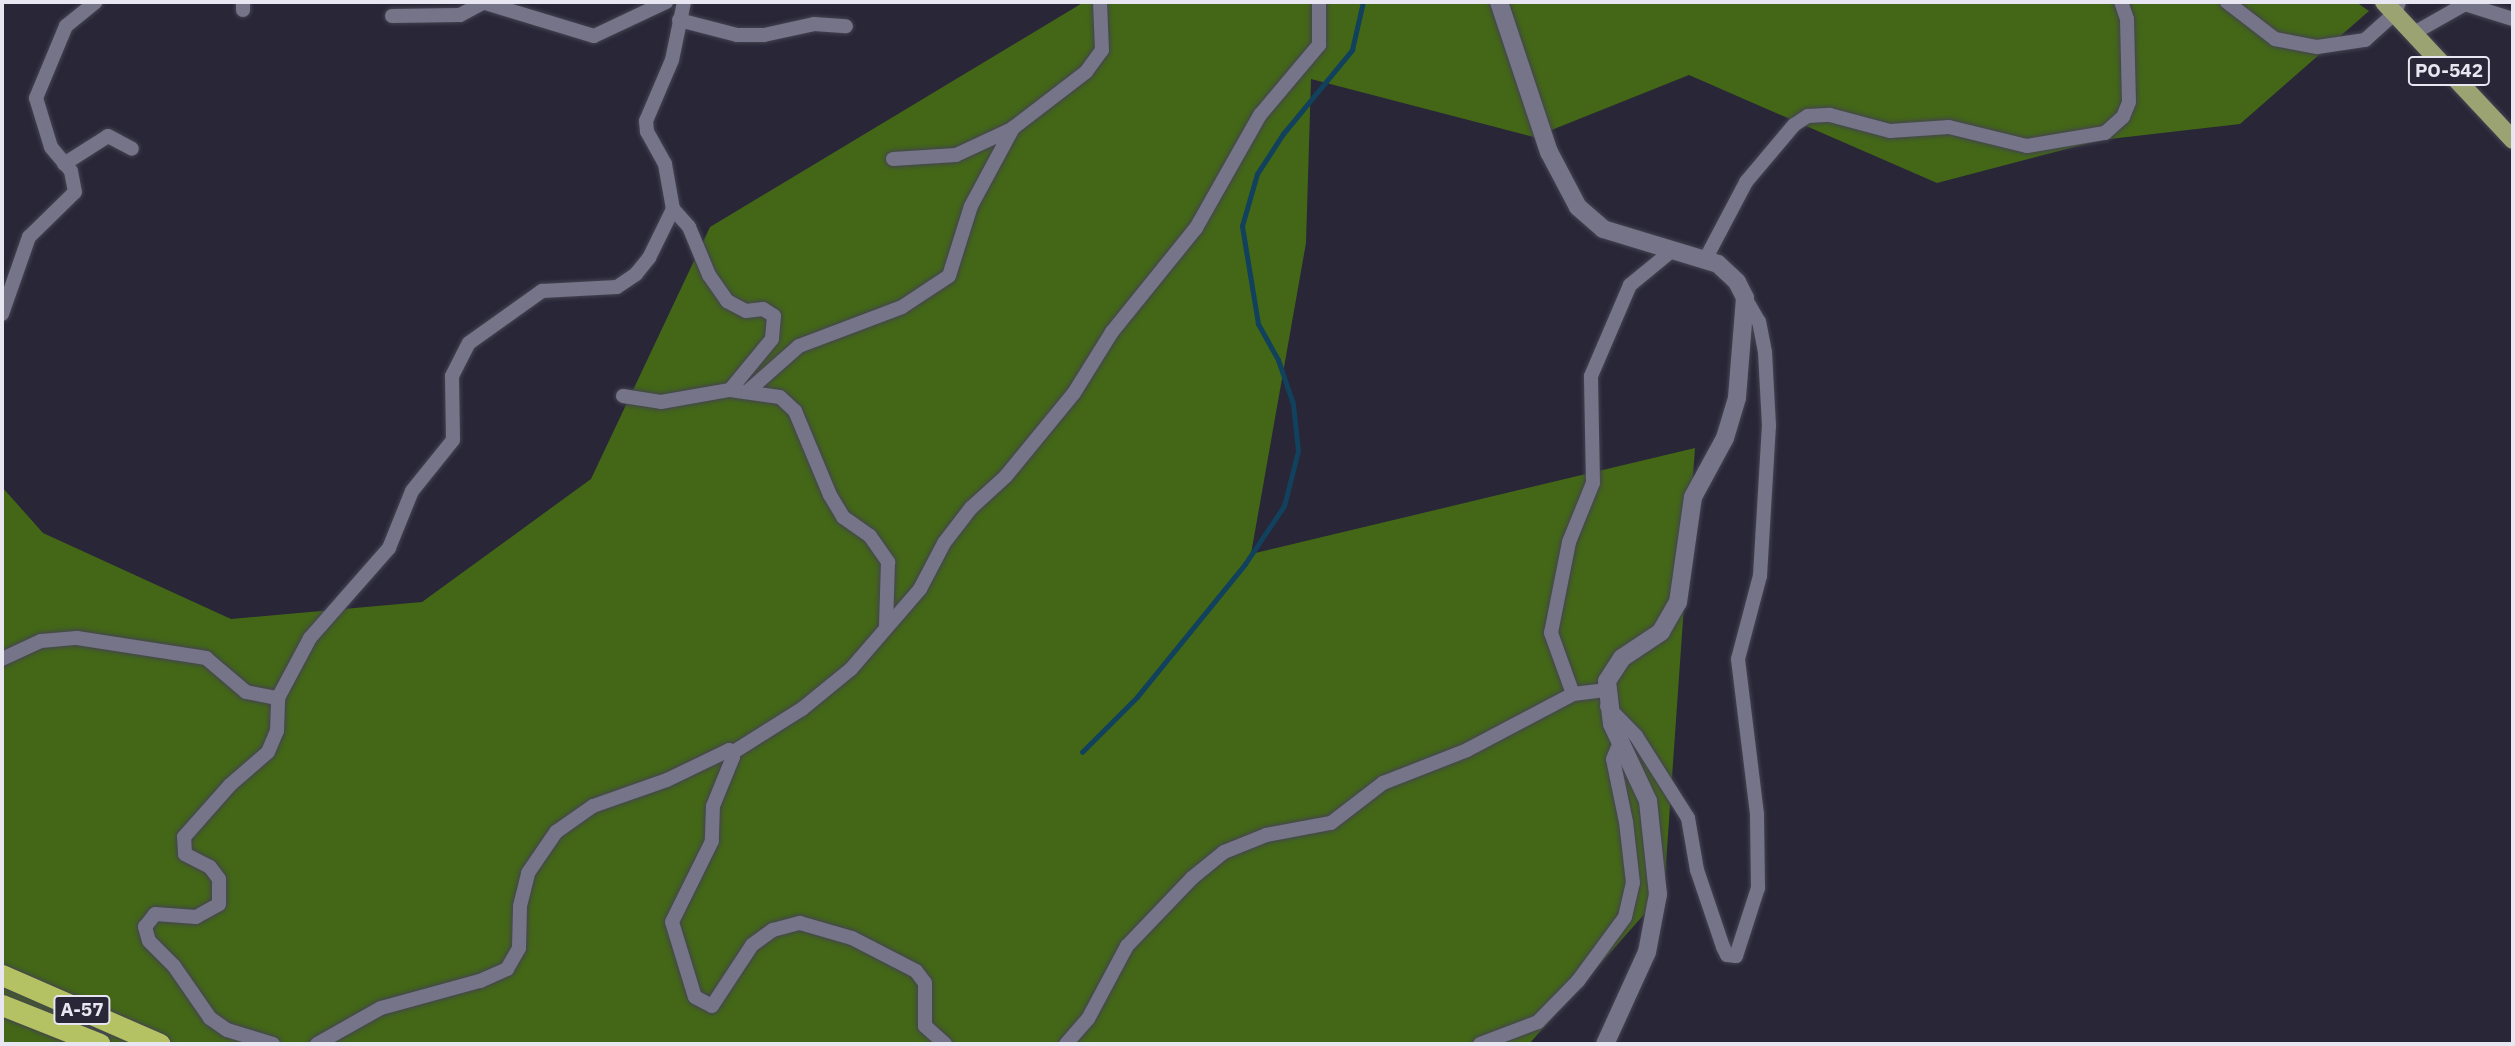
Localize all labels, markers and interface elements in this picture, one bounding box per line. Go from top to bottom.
road number: PO-542 [2407,55,2491,86]
road number: A-57 [52,994,112,1026]

